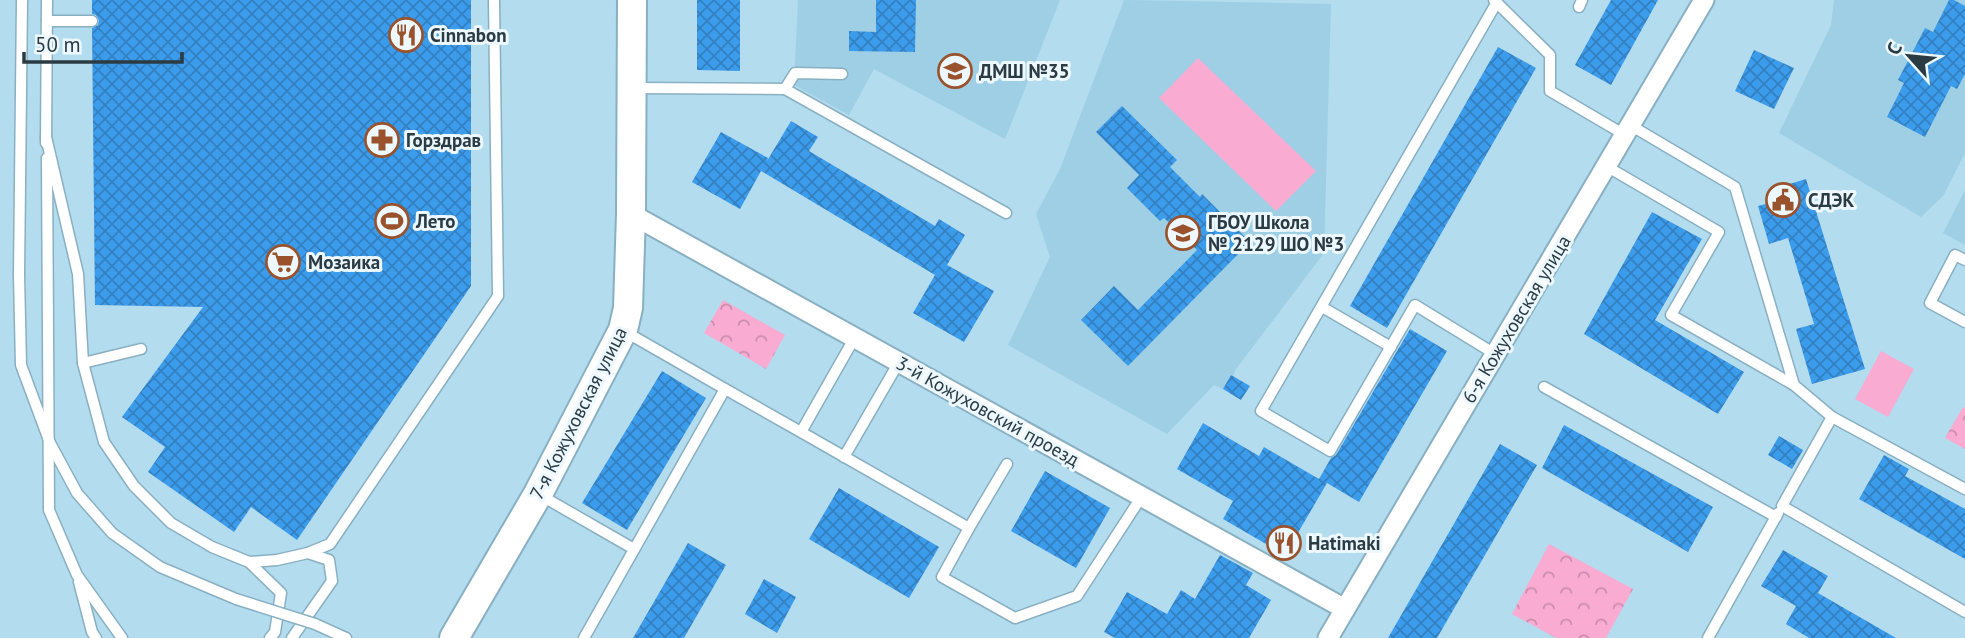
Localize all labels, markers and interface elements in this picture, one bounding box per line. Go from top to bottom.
restaurant icon: Cinnabon [387,16,425,54]
scale bar [24,21,182,65]
north arrow [1874,21,1944,91]
place label: Cinnabon [430,23,507,47]
text: 50 m [35,31,81,58]
text: С [1881,38,1907,58]
school or university icon: ДМШ №35 [936,52,974,90]
place label: ДМШ №35 [979,59,1070,83]
pharmacy icon: Горздрав [363,121,401,159]
place label: Горздрав [406,128,481,152]
public building icon: СДЭК [1764,181,1802,219]
place label: СДЭК [1808,188,1854,212]
sports icon: Лето [373,202,411,240]
place label: Лето [415,209,455,233]
place label: ГБОУ Школа № 2129 ШО №3 [1208,210,1344,256]
school or university icon: ГБОУ Школа № 2129 ШО №3 [1164,214,1202,252]
street label: 6-я Кожуховская улица [1456,231,1576,407]
supermarket icon: Мозаика [264,243,302,281]
place label: Мозаика [308,250,380,274]
street label: 7-я Кожуховская улица [524,323,632,503]
street label: 3-й Кожуховский проезд [892,351,1084,471]
restaurant icon: Hatimaki [1265,524,1303,562]
place label: Hatimaki [1308,531,1381,555]

